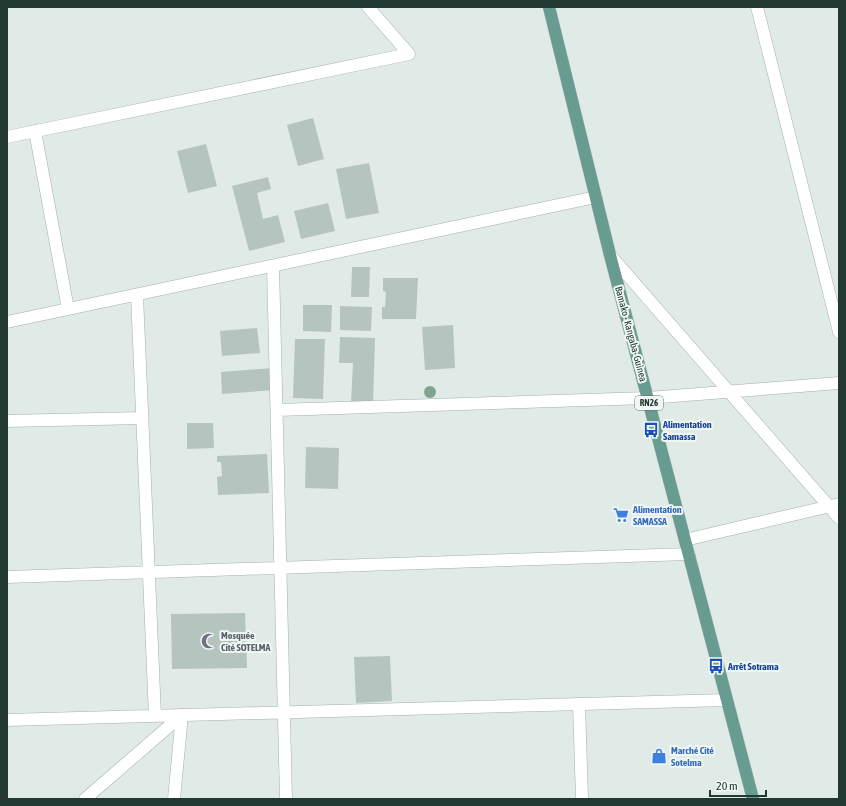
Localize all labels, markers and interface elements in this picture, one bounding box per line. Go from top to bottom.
street label: Bamako - Kangaba- Guinea [613,285,649,383]
road number: RN26 [635,396,663,410]
place label: Alimentation Samassa [662,419,712,442]
bus stop icon: Alimentation Samassa [642,421,660,439]
place label: Alimentation SAMASSA [632,504,682,527]
supermarket icon: Alimentation SAMASSA [612,506,630,524]
place label: Mosquée Cité SOTELMA [221,630,271,653]
mosque icon: Mosquée Cité SOTELMA [200,632,218,650]
bus stop icon: Arrêt Sotrama [707,657,725,675]
place label: Arrêt Sotrama [727,661,779,672]
place label: Marché Cité Sotelma [671,745,714,768]
shop icon: Marché Cité Sotelma [650,747,668,765]
scale bar [710,772,766,798]
text: 20 m [716,779,738,793]

